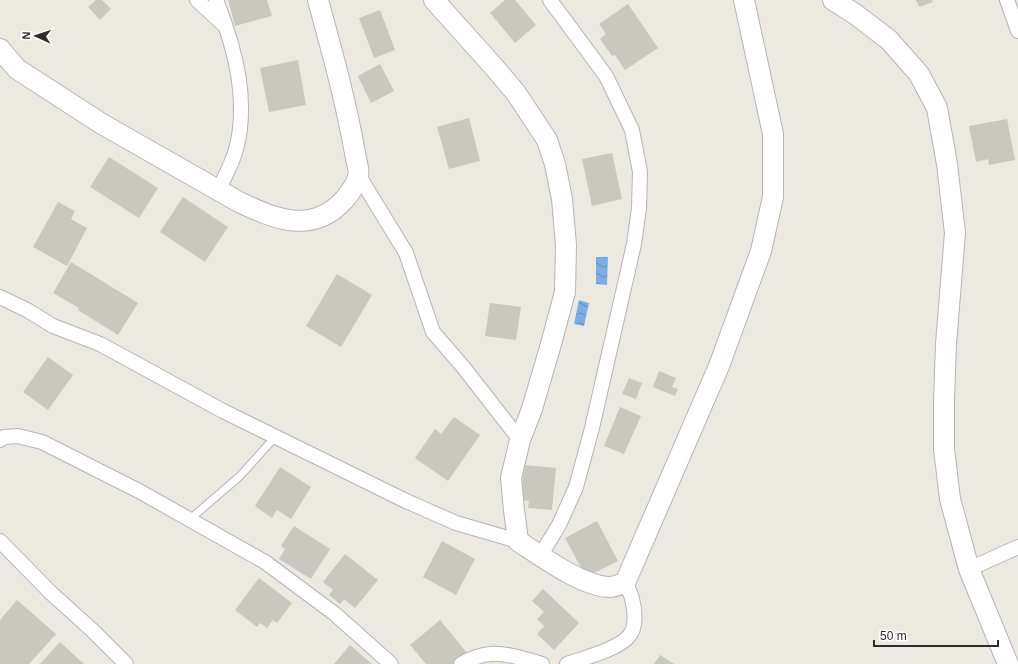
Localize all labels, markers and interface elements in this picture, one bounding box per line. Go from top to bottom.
north arrow [16,16,56,56]
text: N [20,31,32,40]
scale bar [874,622,998,648]
text: 50 m [880,629,907,643]

